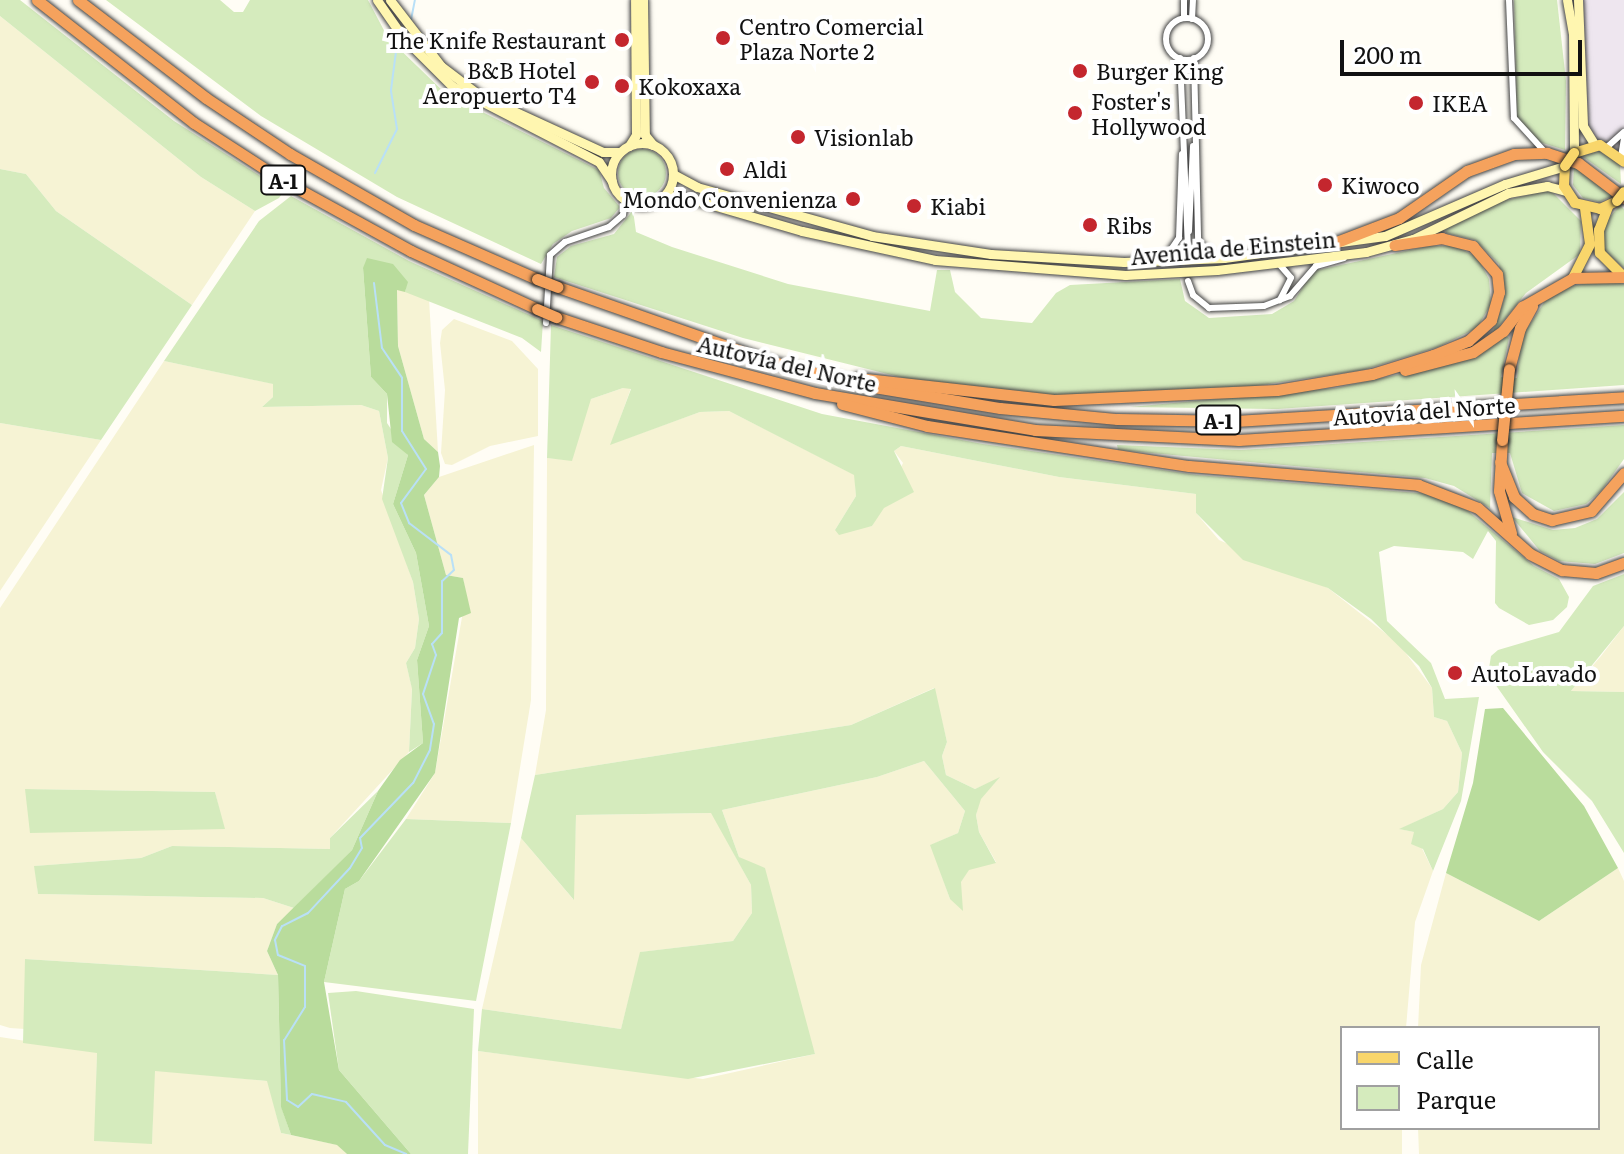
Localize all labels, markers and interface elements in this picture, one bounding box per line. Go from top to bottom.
place label: Centro Comercial Plaza Norte 2 [739,12,924,64]
scale bar [1344,24,1586,74]
place label: The Knife Restaurant [386,27,606,53]
marker: Centro Comercial Plaza Norte 2 [714,29,732,47]
marker: The Knife Restaurant [613,31,631,49]
text: 200 m [1354,36,1422,71]
place label: B&B Hotel Aeropuerto T4 [422,56,576,108]
place label: Burger King [1096,58,1223,84]
marker: Burger King [1071,62,1089,80]
marker: B&B Hotel Aeropuerto T4 [583,73,601,91]
place label: Kokoxaxa [638,73,741,99]
marker: Kokoxaxa [613,77,631,95]
place label: Foster's Hollywood [1091,87,1206,138]
place label: IKEA [1432,90,1488,116]
marker: IKEA [1407,94,1425,112]
marker: Foster's Hollywood [1066,104,1084,122]
place label: Visionlab [814,124,914,150]
marker: Visionlab [789,128,807,146]
place label: Aldi [743,156,787,182]
marker: Aldi [718,160,736,178]
road number: A-1 [259,164,307,196]
place label: Kiwoco [1341,172,1420,198]
marker: Kiwoco [1316,176,1334,194]
place label: Mondo Convenienza [622,186,837,212]
marker: Mondo Convenienza [844,190,862,208]
place label: Kiabi [930,193,986,219]
marker: Kiabi [905,197,923,215]
place label: Ribs [1106,212,1152,238]
marker: Ribs [1081,216,1099,234]
street label: Avenida de Einstein [1129,225,1337,269]
street label: Autovía del Norte [695,330,879,396]
street label: Autovía del Norte [1332,390,1516,430]
road number: A-1 [1194,404,1242,436]
place label: AutoLavado [1471,660,1597,686]
marker: AutoLavado [1446,664,1464,682]
legend [1340,1026,1600,1130]
text: Calle [1416,1041,1474,1076]
text: Parque [1416,1081,1496,1116]

